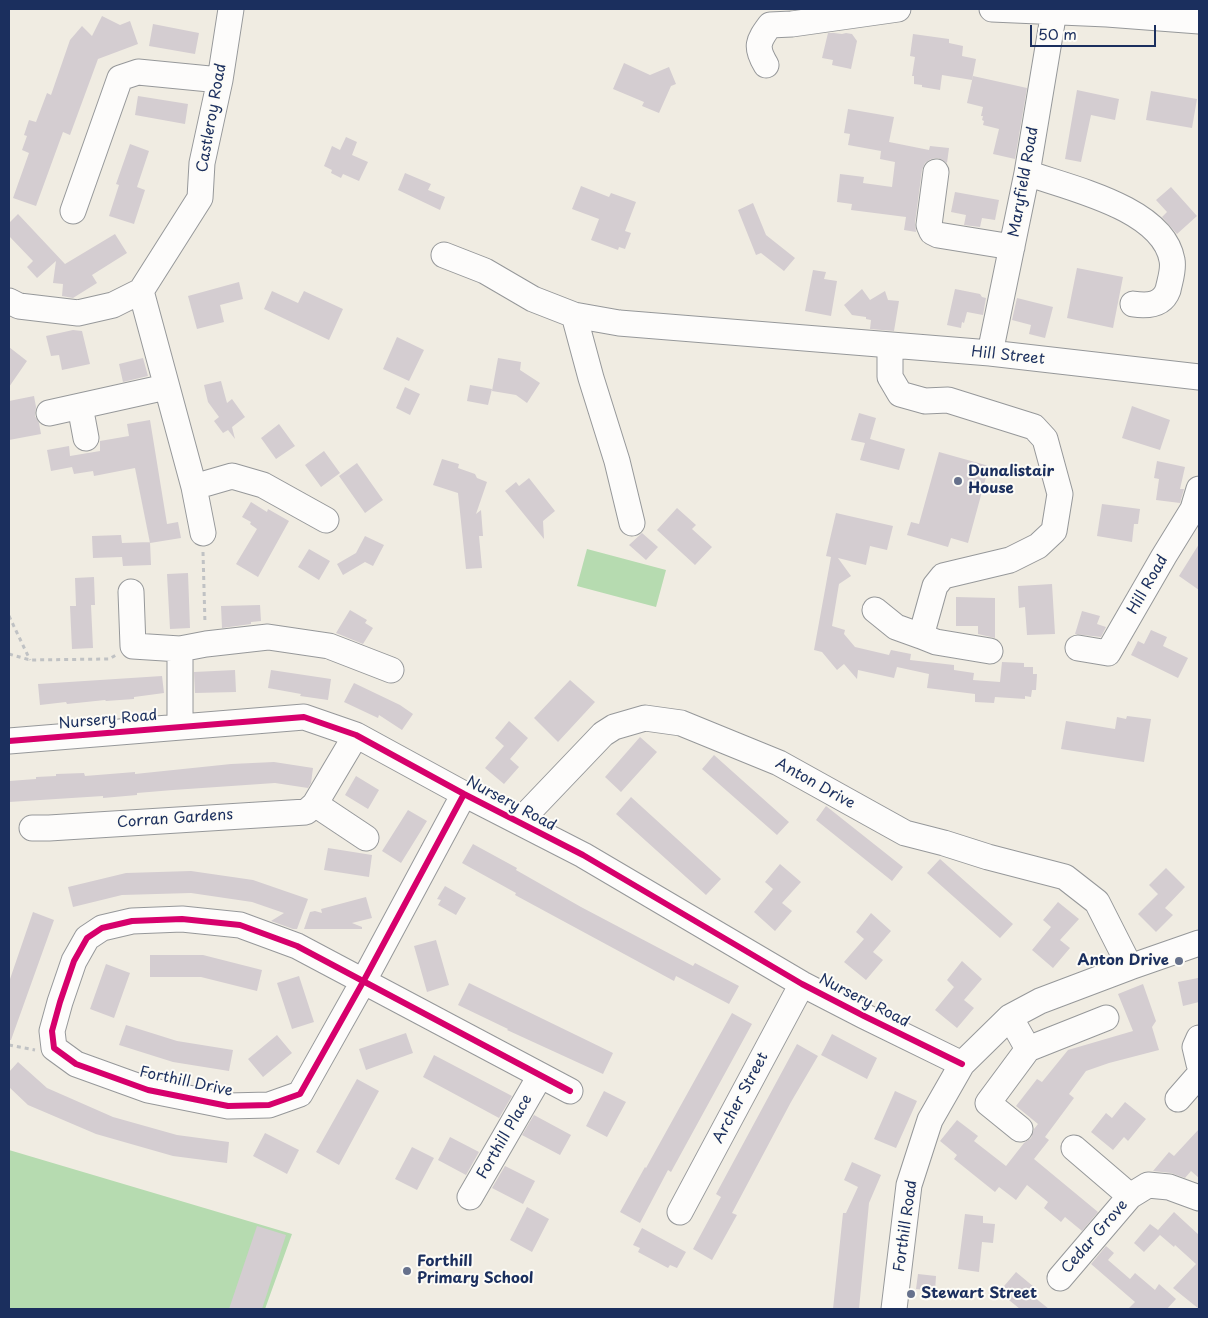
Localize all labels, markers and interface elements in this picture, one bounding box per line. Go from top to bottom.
scale bar [1033,15,1159,47]
text: 50 m [1038,22,1077,45]
street label: Castleroy Road [194,62,230,174]
street label: Maryfield Road [1005,125,1043,239]
street label: Hill Street [970,343,1046,369]
place label: Dunalistair House [968,463,1054,498]
marker: Dunalistair House [952,475,964,487]
street label: Hill Road [1124,552,1172,618]
street label: Nursery Road [58,707,158,733]
street label: Anton Drive [772,755,858,813]
street label: Nursery Road [463,773,559,835]
street label: Corran Gardens [116,806,234,832]
place label: Anton Drive [1078,952,1169,970]
marker: Anton Drive [1173,955,1185,967]
street label: Nursery Road [816,970,912,1032]
street label: Archer Street [709,1049,773,1147]
street label: Forthill Drive [138,1063,234,1101]
street label: Forthill Place [474,1092,536,1182]
street label: Forthill Road [891,1179,921,1273]
street label: Cedar Grove [1058,1196,1132,1278]
place label: Forthill Primary School [417,1253,533,1288]
marker: Forthill Primary School [401,1265,413,1277]
place label: Stewart Street [921,1285,1037,1303]
marker: Stewart Street [905,1288,917,1300]

